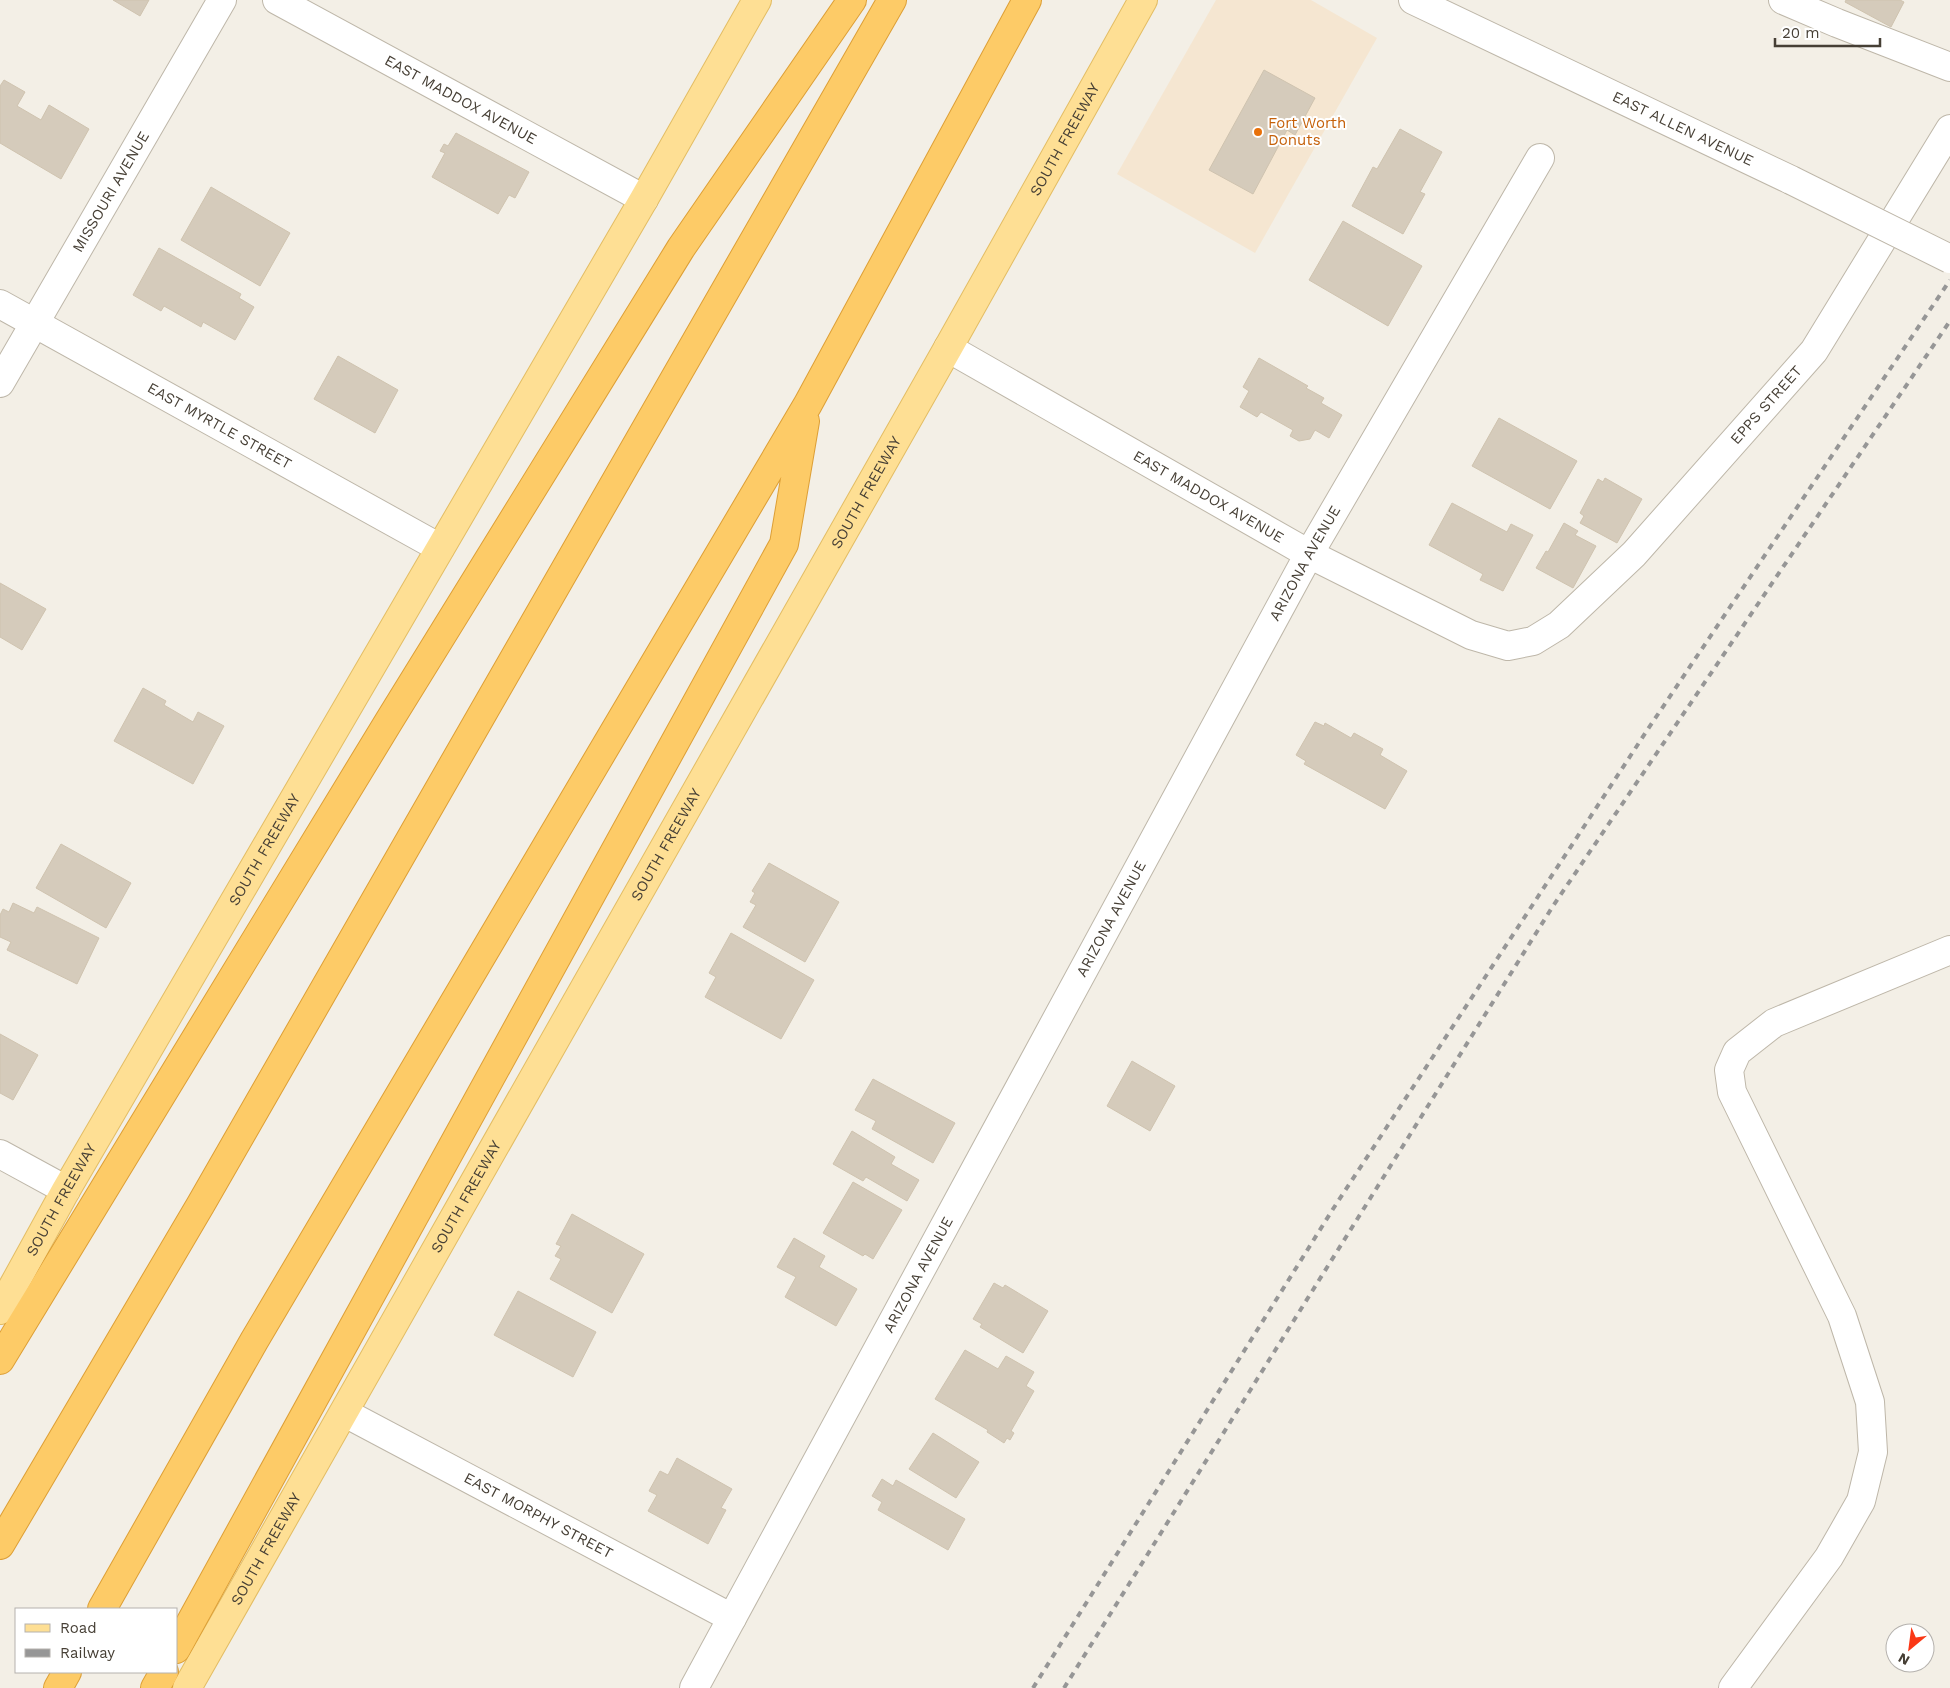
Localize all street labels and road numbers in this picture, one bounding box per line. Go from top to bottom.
street label: EAST MADDOX AVENUE [382,51,540,148]
street label: SOUTH FREEWAY [1026,80,1104,199]
street label: EAST ALLEN AVENUE [1609,87,1756,170]
street label: MISSOURI AVENUE [69,128,153,256]
street label: EPPS STREET [1727,362,1806,448]
street label: EAST MYRTLE STREET [144,379,295,473]
street label: SOUTH FREEWAY [827,433,905,552]
street label: EAST MADDOX AVENUE [1130,447,1287,547]
street label: ARIZONA AVENUE [1266,502,1344,624]
street label: SOUTH FREEWAY [627,785,705,904]
street label: SOUTH FREEWAY [225,790,304,909]
street label: ARIZONA AVENUE [1072,858,1150,980]
street label: SOUTH FREEWAY [427,1137,505,1256]
street label: SOUTH FREEWAY [22,1140,100,1259]
street label: ARIZONA AVENUE [879,1214,957,1336]
street label: EAST MORPHY STREET [461,1469,616,1562]
street label: SOUTH FREEWAY [227,1489,305,1608]

